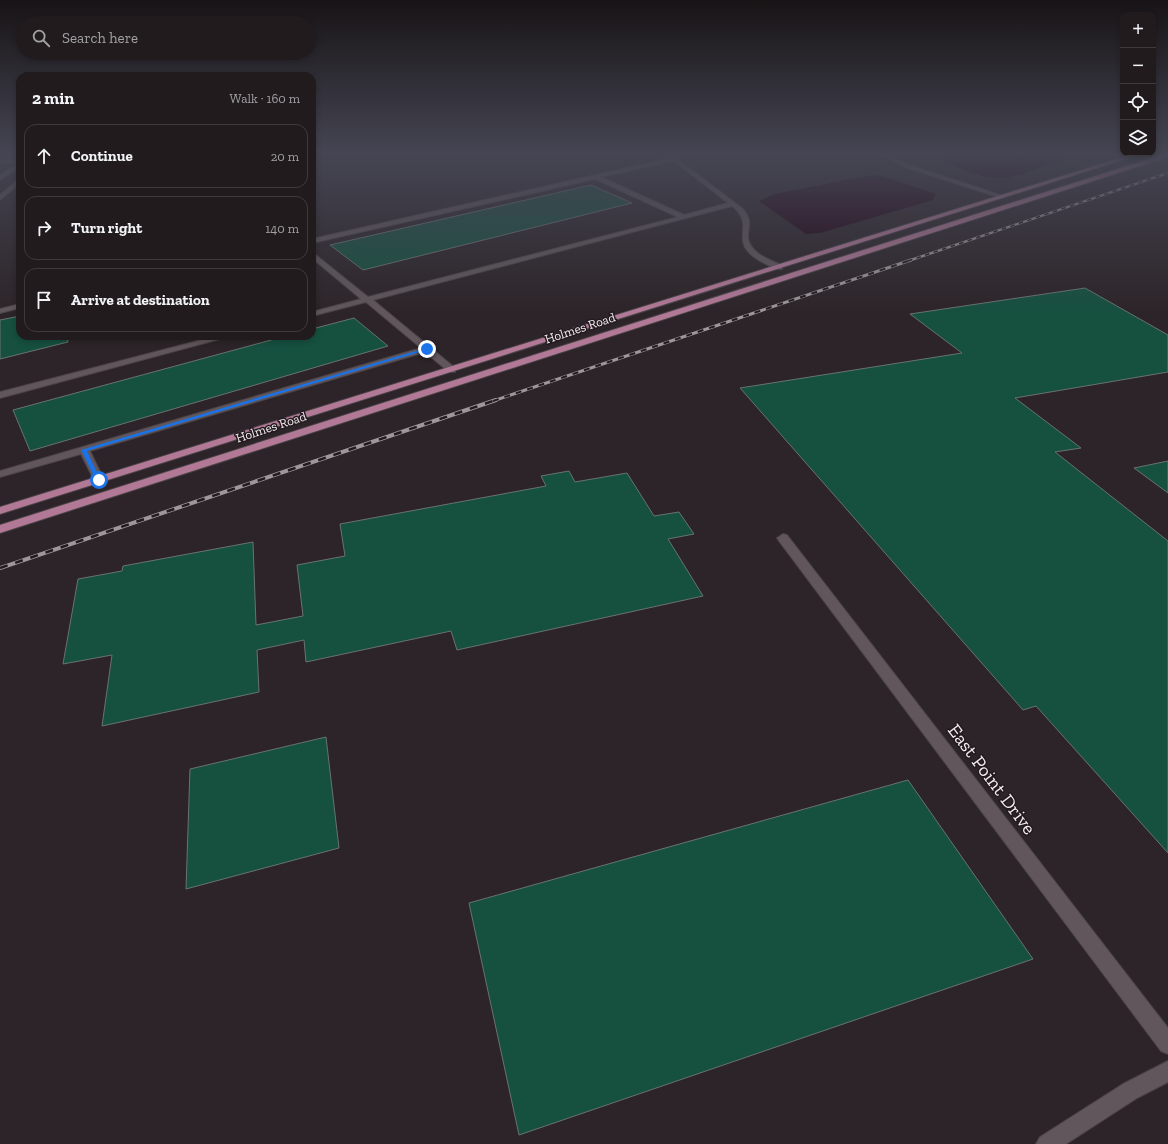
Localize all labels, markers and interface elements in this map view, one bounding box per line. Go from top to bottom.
map controls [1120,12,1156,156]
button: + [1120,12,1156,48]
search box [16,16,316,60]
icon: search [30,27,52,49]
text: Search here [62,29,138,47]
button: − [1120,48,1156,84]
button: locate [1120,84,1156,120]
text: 2 min [32,88,74,108]
text: Walk · 160 m [230,91,300,106]
button: layers [1120,120,1156,156]
icon: ahead [33,145,55,167]
text: Continue [71,147,133,165]
text: 20 m [271,149,299,164]
icon: right [33,217,55,239]
text: Turn right [71,219,142,237]
text: 140 m [265,221,299,236]
icon: arrive [33,289,55,311]
text: Arrive at destination [71,291,210,309]
street label: Holmes Road [543,309,617,347]
route end [418,340,436,358]
street label: Holmes Road [234,408,308,446]
route start [90,471,108,489]
street label: East Point Drive [943,719,1041,839]

